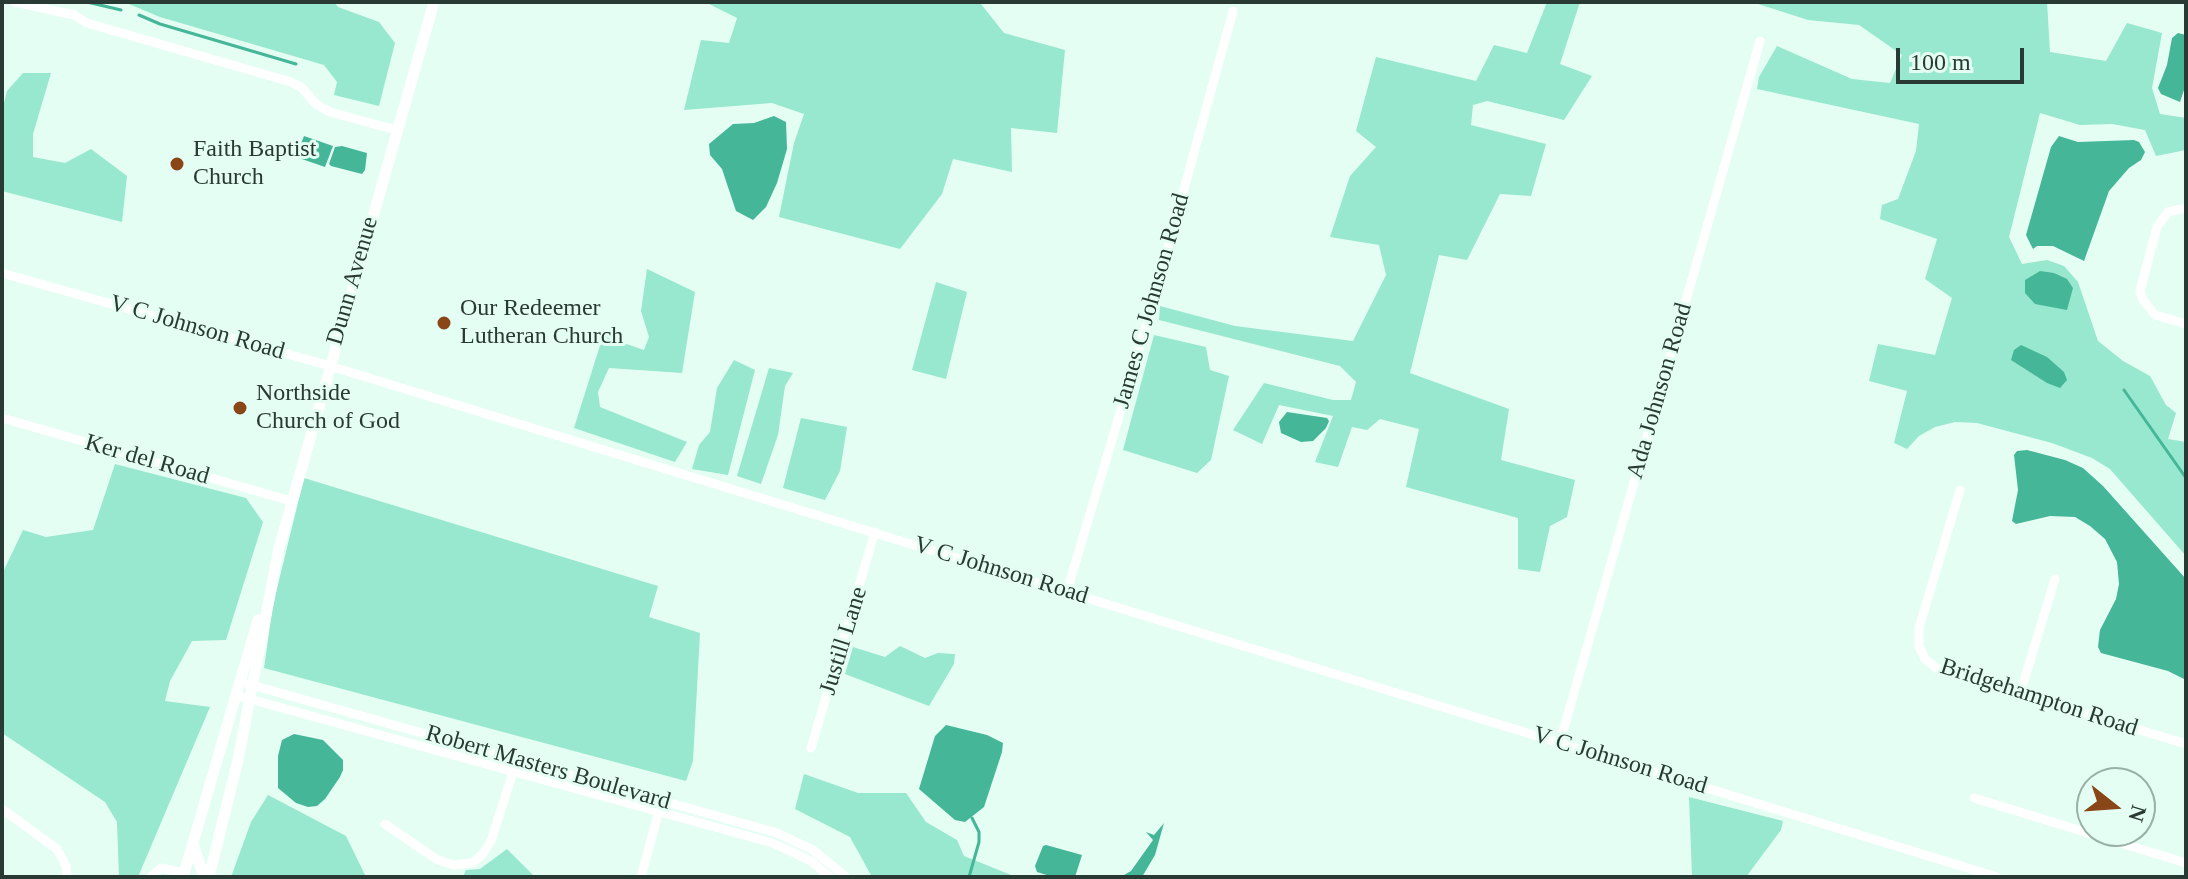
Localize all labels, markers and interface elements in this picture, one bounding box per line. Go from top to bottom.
scale bar [1900,32,2028,82]
text: 100 m [1910,49,1971,75]
place label: Faith Baptist Church [193,136,316,192]
marker: Faith Baptist Church [168,155,186,173]
street label: James C Johnson Road [1108,190,1196,412]
street label: Dunn Avenue [321,213,385,349]
street label: V C Johnson Road [106,289,288,367]
place label: Our Redeemer Lutheran Church [460,295,623,351]
street label: Ada Johnson Road [1621,300,1699,482]
marker: Our Redeemer Lutheran Church [435,314,453,332]
place label: Northside Church of God [256,380,400,436]
marker: Northside Church of God [231,399,249,417]
street label: Ker del Road [82,429,212,491]
street label: V C Johnson Road [910,531,1092,611]
street label: Justill Lane [814,584,874,698]
street label: Bridgehampton Road [1937,652,2141,744]
street label: Robert Masters Boulevard [422,719,674,817]
street label: V C Johnson Road [1529,721,1711,801]
north arrow [2076,767,2156,847]
text: N [2123,802,2152,825]

